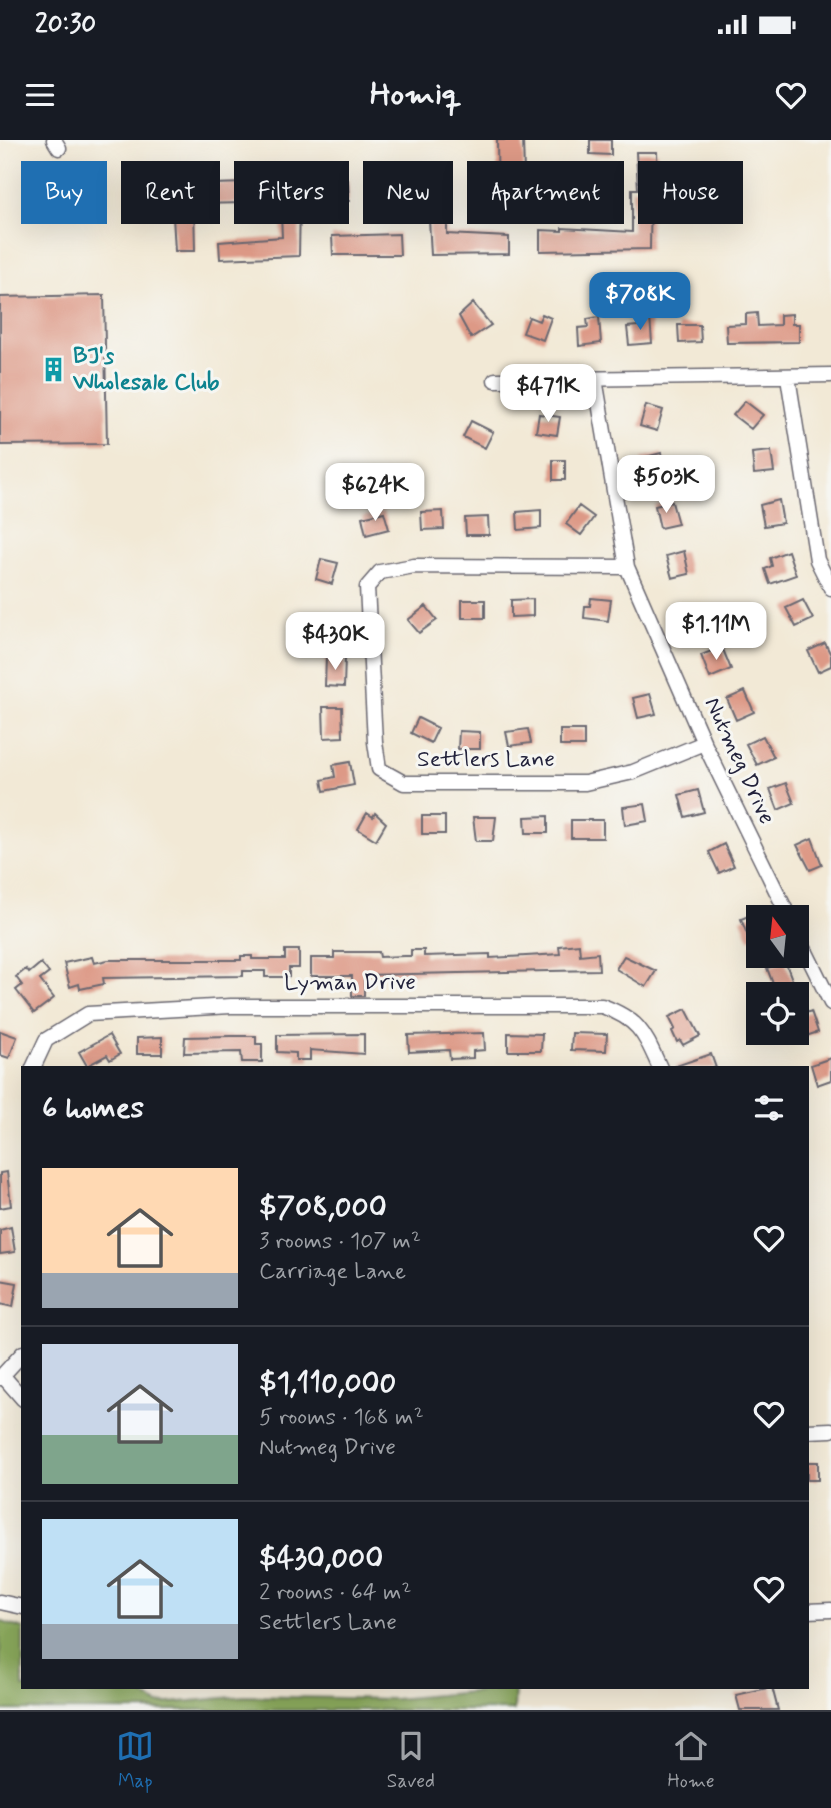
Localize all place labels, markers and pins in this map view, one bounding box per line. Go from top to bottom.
pin: $708K [591,272,689,332]
place label: BJ's Wholesale Club [72,342,219,398]
building icon: BJ's Wholesale Club [39,356,67,384]
pin: $471K [499,364,597,424]
pin: $503K [617,456,715,515]
pin: $624K [326,464,424,523]
pin: $1.11M [659,602,773,662]
pin: $430K [286,612,384,672]

